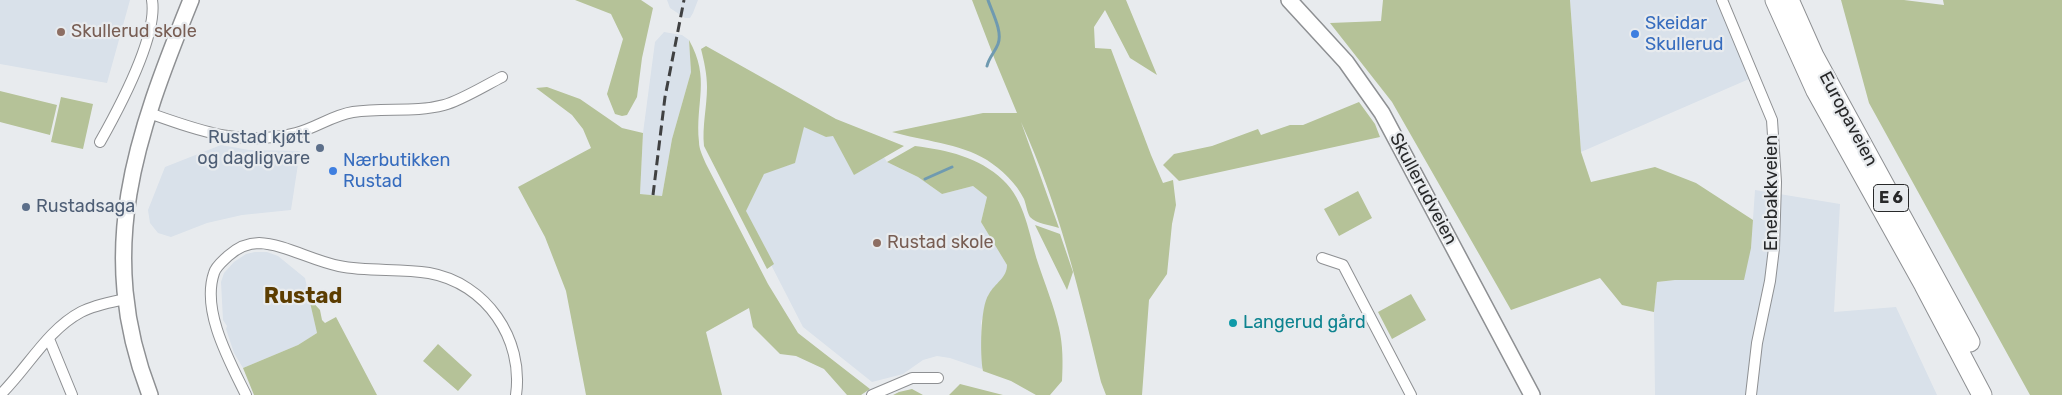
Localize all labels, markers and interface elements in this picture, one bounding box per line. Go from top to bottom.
place label: Skeidar Skullerud [1645,13,1724,56]
place label: Skullerud skole [71,21,197,43]
marker: Skullerud skole [55,26,67,38]
marker: Skeidar Skullerud [1629,28,1641,40]
street label: Europaveien [1814,68,1882,170]
place label: Rustad kjøtt og dagligvare [197,127,310,170]
street label: Skullerudveien [1384,129,1462,249]
street label: Enebakkveien [1761,135,1783,251]
marker: Rustad kjøtt og dagligvare [314,142,326,154]
place label: Nærbutikken Rustad [343,150,450,192]
marker: Nærbutikken Rustad [327,165,339,177]
road number: E 6 [1874,184,1908,212]
place label: Rustadsaga [36,196,135,218]
marker: Rustadsaga [20,201,32,213]
place label: Rustad skole [887,232,994,254]
marker: Rustad skole [871,237,883,249]
district label: Rustad [264,284,342,310]
place label: Langerud gård [1243,312,1366,334]
marker: Langerud gård [1227,317,1239,329]

